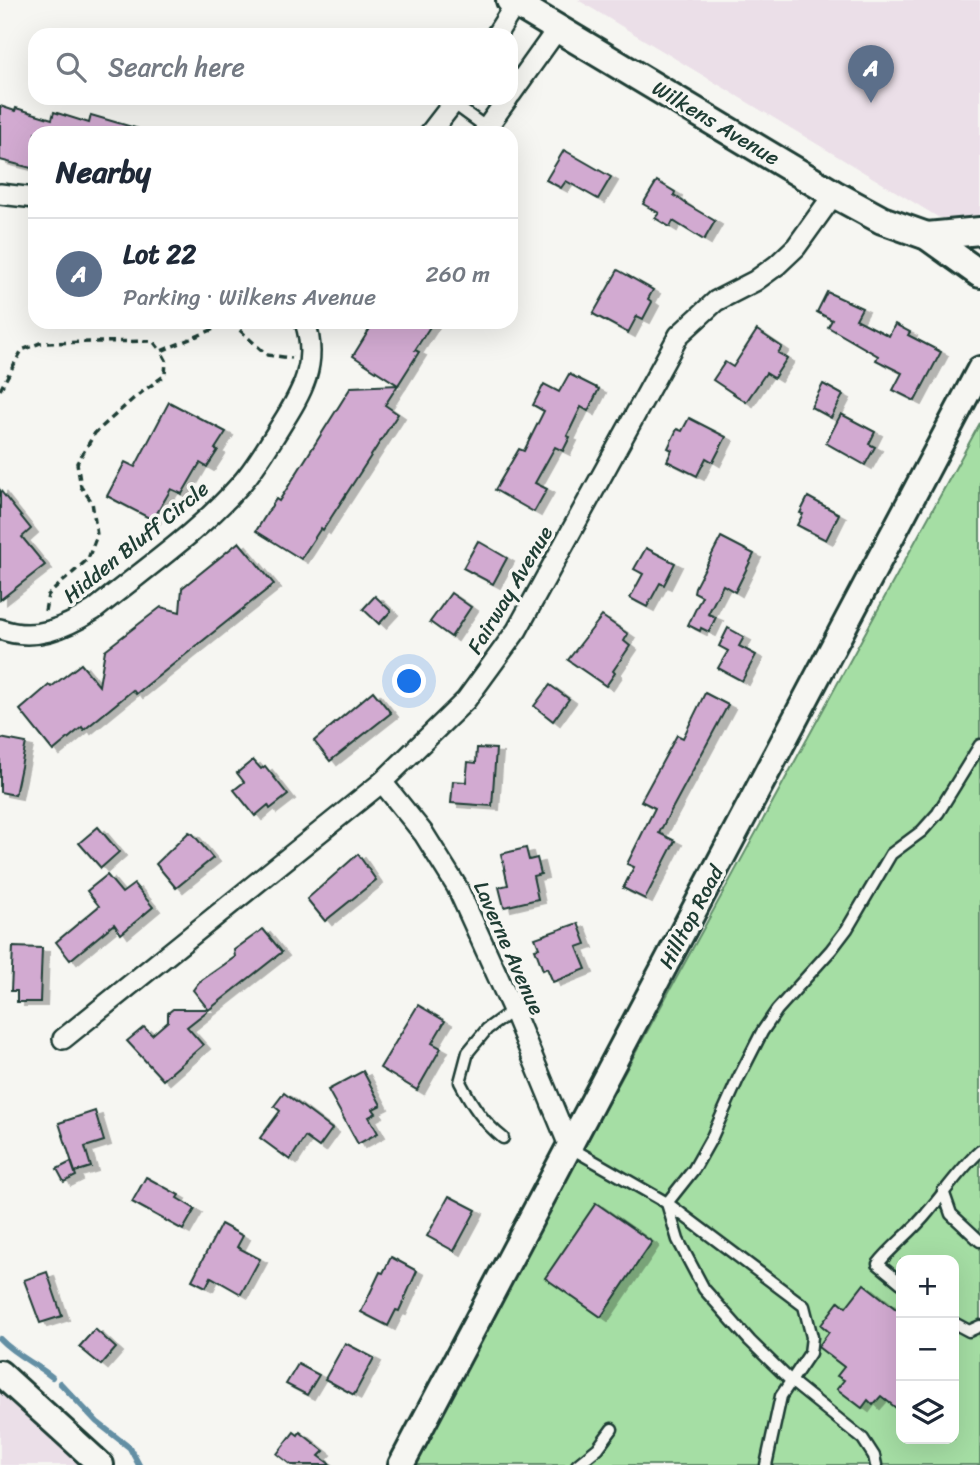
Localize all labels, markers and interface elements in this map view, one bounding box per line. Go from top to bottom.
search box [28,28,518,105]
text: Search here [108,44,245,90]
pin: A [848,45,894,103]
icon: search [52,48,90,86]
street label: Wilkens Avenue [645,70,787,176]
text: Nearby [56,145,151,199]
text: Lot 22 [123,231,196,277]
text: A [71,254,87,295]
text: 260 m [425,254,490,295]
text: Parking · Wilkens Avenue [123,277,376,318]
street label: Hidden Bluff Circle [54,471,218,613]
street label: Fairway Avenue [456,518,564,662]
your location [392,664,426,698]
street label: Hilltop Road [648,856,735,976]
street label: Laverne Avenue [462,875,556,1021]
map controls [896,1255,959,1444]
button: + [896,1255,959,1318]
button: − [896,1318,959,1381]
button: layers [896,1381,959,1444]

